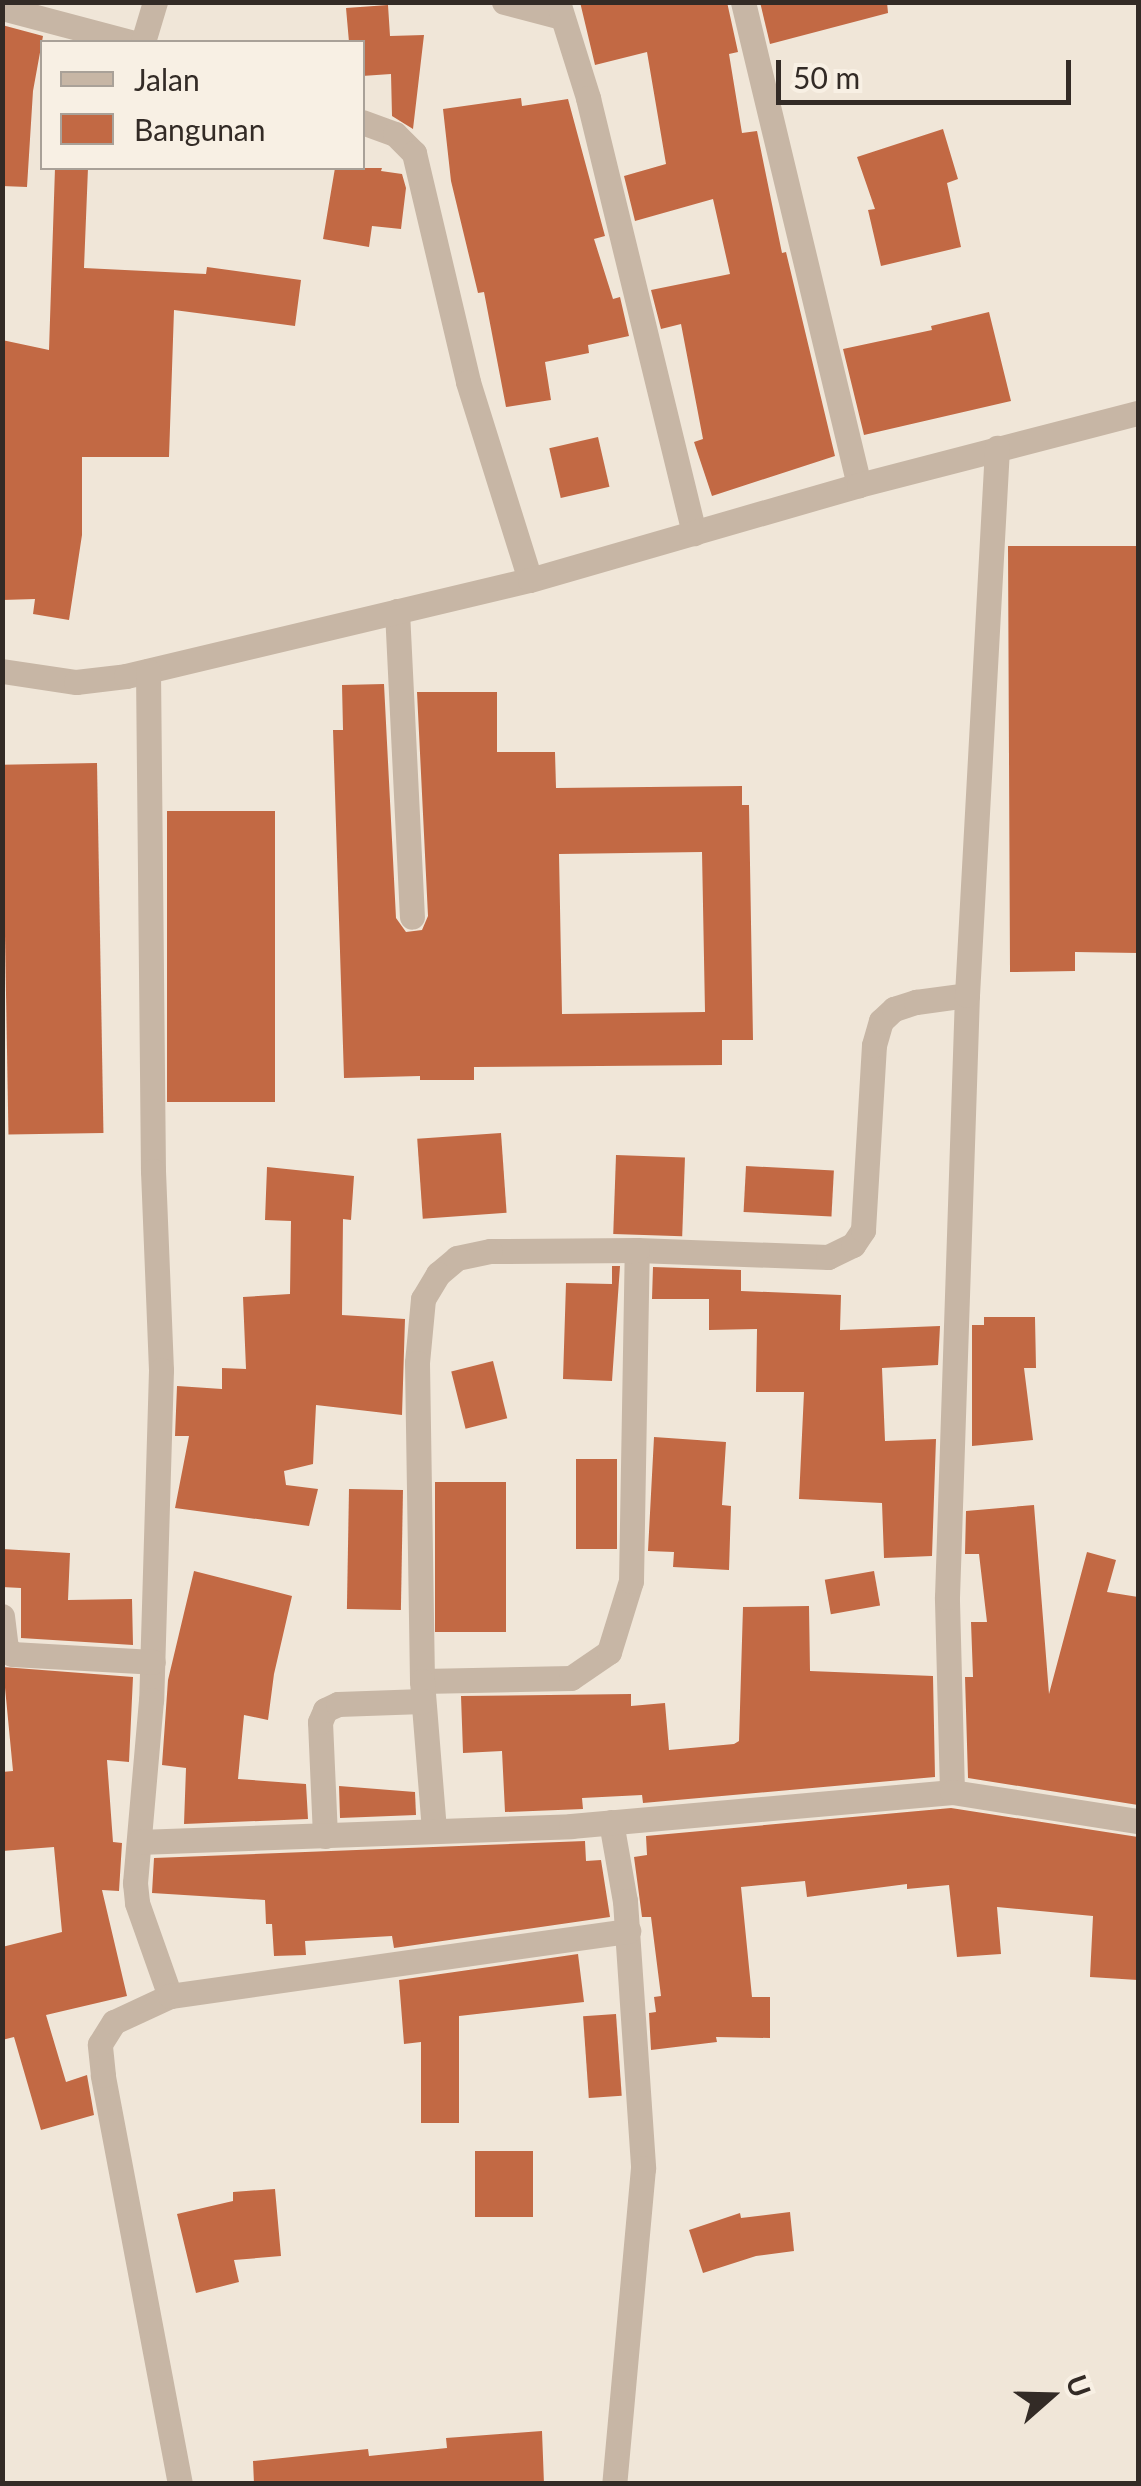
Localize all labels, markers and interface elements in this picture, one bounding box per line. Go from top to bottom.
legend [40,40,365,170]
scale bar [781,40,1076,102]
text: 50 m [793,59,860,95]
text: Jalan [134,61,200,97]
text: Bangunan [134,111,266,147]
north arrow [1001,2346,1101,2446]
text: U [1060,2370,1099,2401]

